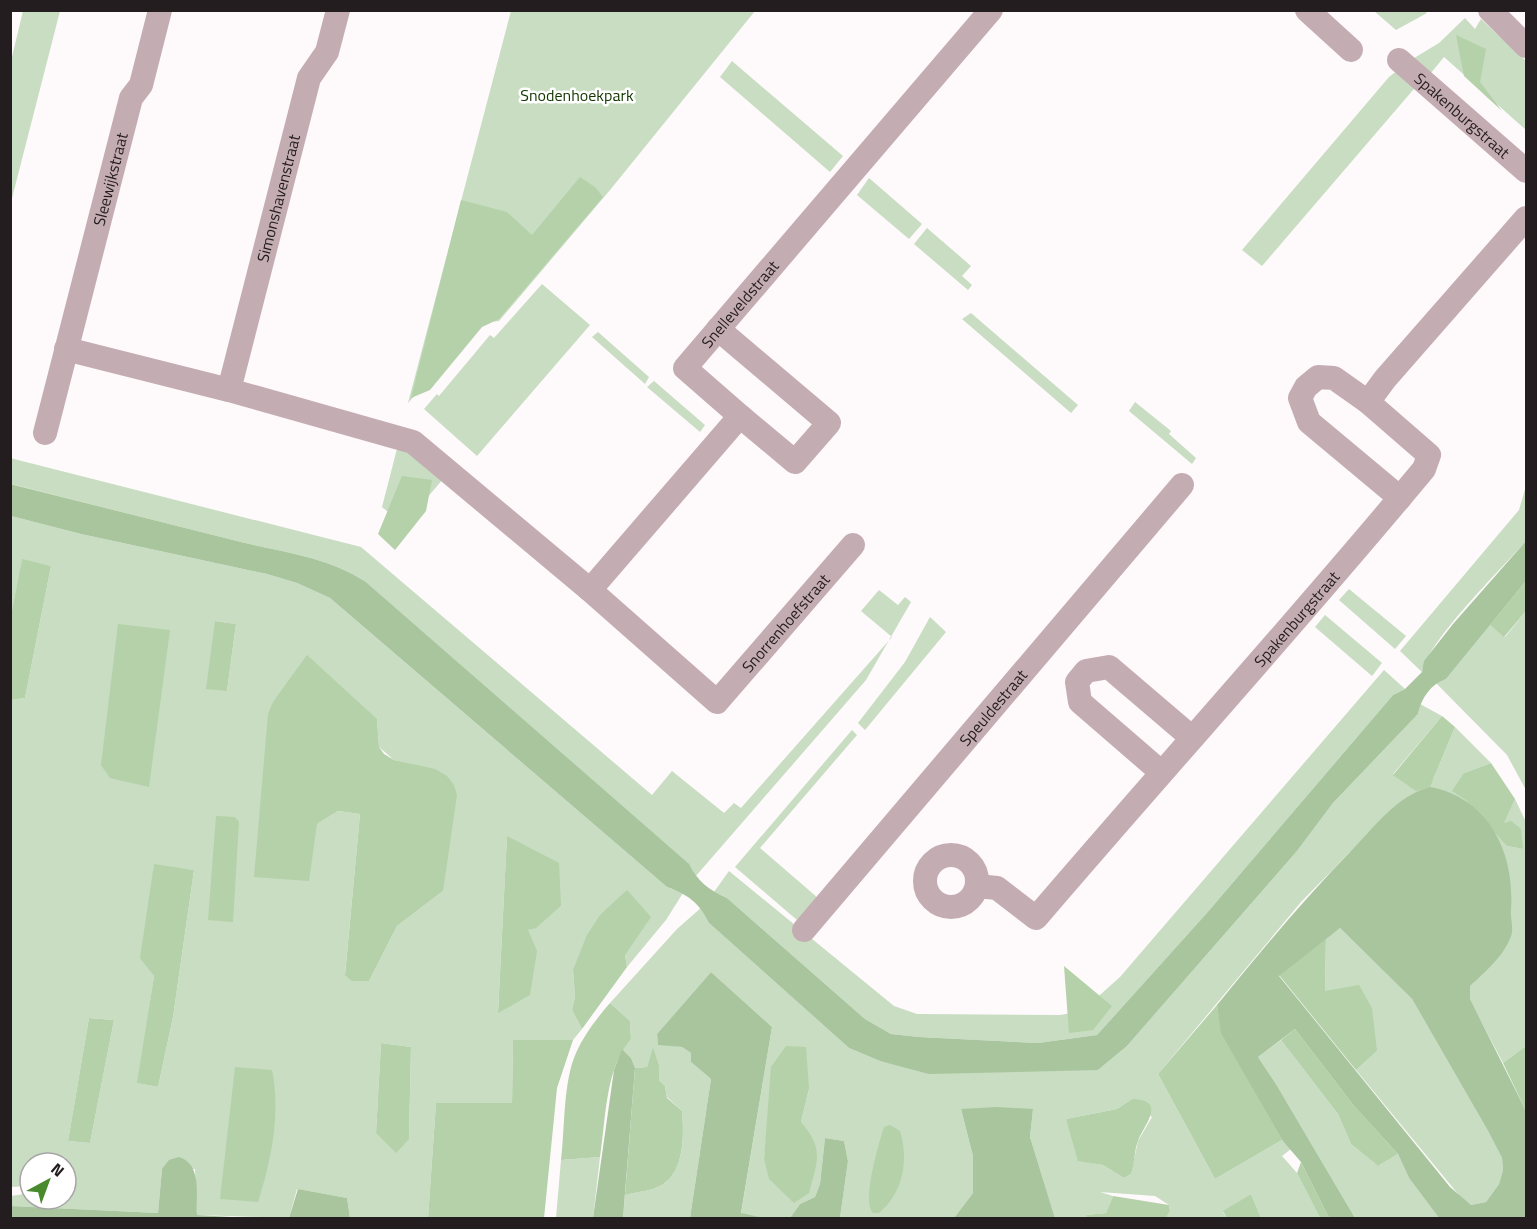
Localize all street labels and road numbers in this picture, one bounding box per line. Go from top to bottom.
street label: Spakenburgstraat [1409,67,1516,164]
street label: Sleewijkstraat [87,130,134,229]
street label: Simonshavenstraat [250,131,306,265]
street label: Snelleveldstraat [695,254,784,353]
street label: Spakenburgstraat [1248,565,1345,672]
street label: Snorrenhoefstraat [736,568,835,678]
street label: Speuldestraat [953,663,1033,751]

